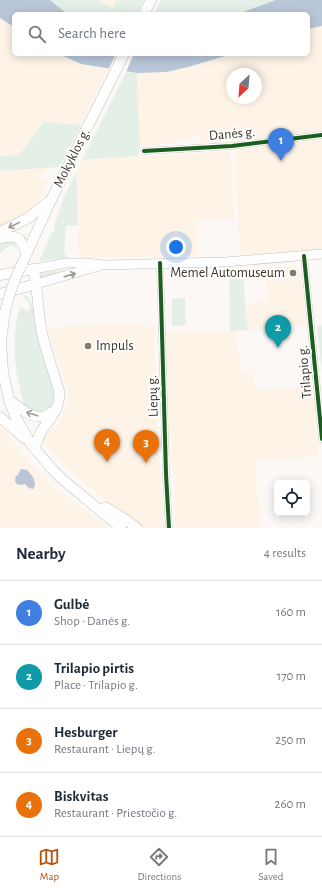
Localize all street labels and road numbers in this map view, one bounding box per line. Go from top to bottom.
street label: Danės g. [208,125,256,143]
street label: Mokyklos g. [51,126,93,190]
street label: Trilapio g. [296,345,314,399]
street label: Liepų g. [145,375,161,417]

